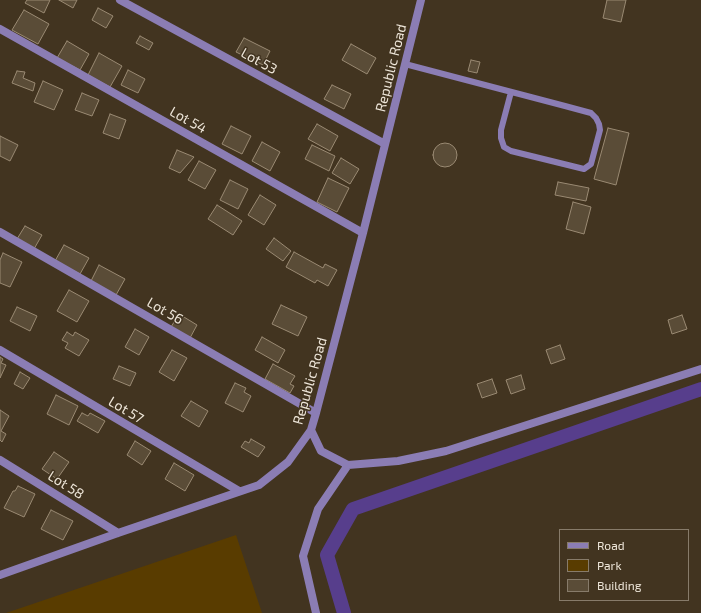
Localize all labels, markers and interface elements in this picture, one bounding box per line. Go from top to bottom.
street label: Republic Road [372,22,410,114]
street label: Lot 53 [238,44,280,78]
street label: Lot 54 [167,103,209,137]
street label: Lot 56 [144,294,186,328]
street label: Republic Road [290,335,330,427]
street label: Lot 57 [105,393,147,427]
street label: Lot 58 [45,467,87,503]
legend [559,529,689,601]
text: Road [597,538,625,552]
text: Park [597,558,622,572]
text: Building [597,578,641,592]

